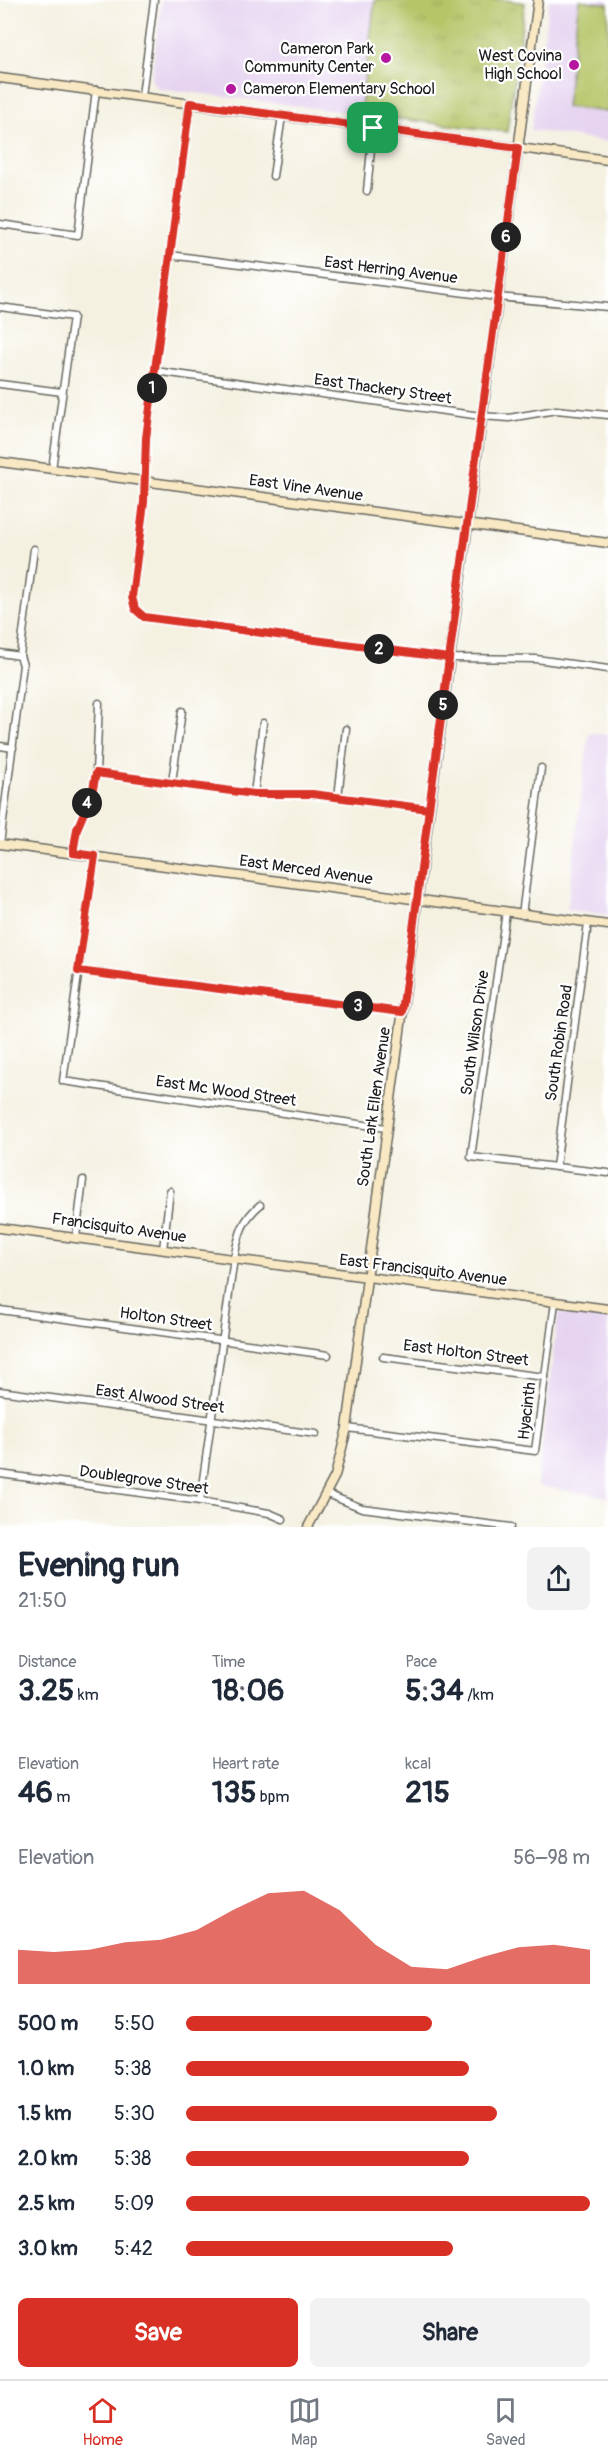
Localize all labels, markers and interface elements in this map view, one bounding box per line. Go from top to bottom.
place label: Cameron Park Community Center [245,39,374,77]
place label: West Covina High School [479,46,562,84]
marker: Cameron Park Community Center [379,51,393,65]
marker: West Covina High School [567,58,581,72]
place label: Cameron Elementary School [243,79,435,99]
marker: Cameron Elementary School [224,82,238,96]
pin [347,102,398,153]
icon: arrive [356,111,389,144]
pin: 6 [491,222,521,252]
text: 6 [501,227,511,247]
street label: East Herring Avenue [323,252,459,288]
street label: East Thackery Street [313,369,454,409]
pin: 1 [137,373,167,403]
text: 1 [149,378,155,398]
street label: East Vine Avenue [248,470,364,506]
pin: 2 [364,634,394,664]
text: 2 [375,639,383,659]
pin: 5 [428,690,458,720]
text: 5 [439,695,447,715]
pin: 4 [72,788,102,818]
text: 4 [82,793,92,813]
street label: East Merced Avenue [238,851,374,889]
street label: South Wilson Drive [456,969,494,1097]
street label: South Robin Road [541,983,577,1103]
pin: 3 [343,991,373,1021]
text: 3 [354,996,362,1016]
street label: South Lark Ellen Avenue [353,1026,395,1188]
street label: East Mc Wood Street [155,1071,298,1111]
street label: Francisquito Avenue [50,1209,188,1247]
street label: East Francisquito Avenue [338,1250,508,1290]
street label: Holton Street [118,1303,214,1335]
street label: East Holton Street [402,1335,530,1371]
street label: East Alwood Street [94,1380,226,1418]
street label: Hyacinth [514,1381,540,1441]
street label: Doublegrove Street [78,1461,210,1499]
text: Evening run [18,1545,179,1586]
button: share [527,1547,590,1610]
text: 21:50 [18,1588,67,1613]
text: Distance [18,1652,77,1672]
text: Time [212,1652,245,1672]
text: Pace [405,1652,437,1672]
text: 3.25 [18,1672,74,1709]
text: 18:06 [212,1672,284,1709]
text: 5:34 [405,1672,464,1709]
text: km [74,1685,99,1705]
text: /km [464,1685,494,1705]
text: Elevation [18,1754,79,1774]
text: Heart rate [212,1754,279,1774]
text: kcal [405,1754,431,1774]
text: 46 [18,1774,53,1811]
text: 135 [212,1774,256,1811]
text: 215 [405,1774,450,1811]
text: m [53,1787,71,1807]
text: bpm [256,1787,289,1807]
text: Elevation [18,1845,94,1870]
text: 56–98 m [513,1845,590,1870]
text: 500 m [18,2011,78,2036]
text: 5:50 [114,2011,155,2036]
text: 1.0 km [18,2056,74,2081]
text: 5:38 [114,2056,151,2081]
text: 1.5 km [18,2101,71,2126]
text: 5:30 [114,2101,155,2126]
text: 2.0 km [18,2146,78,2171]
text: 5:38 [114,2146,151,2171]
text: 2.5 km [18,2191,75,2216]
text: 5:09 [114,2191,154,2216]
text: 3.0 km [18,2236,78,2261]
text: 5:42 [114,2236,153,2261]
button: Save [18,2298,298,2367]
button: Share [310,2298,590,2367]
tab: Home [82,2394,123,2450]
tab: Map [288,2394,321,2450]
tab: Saved [486,2394,526,2450]

